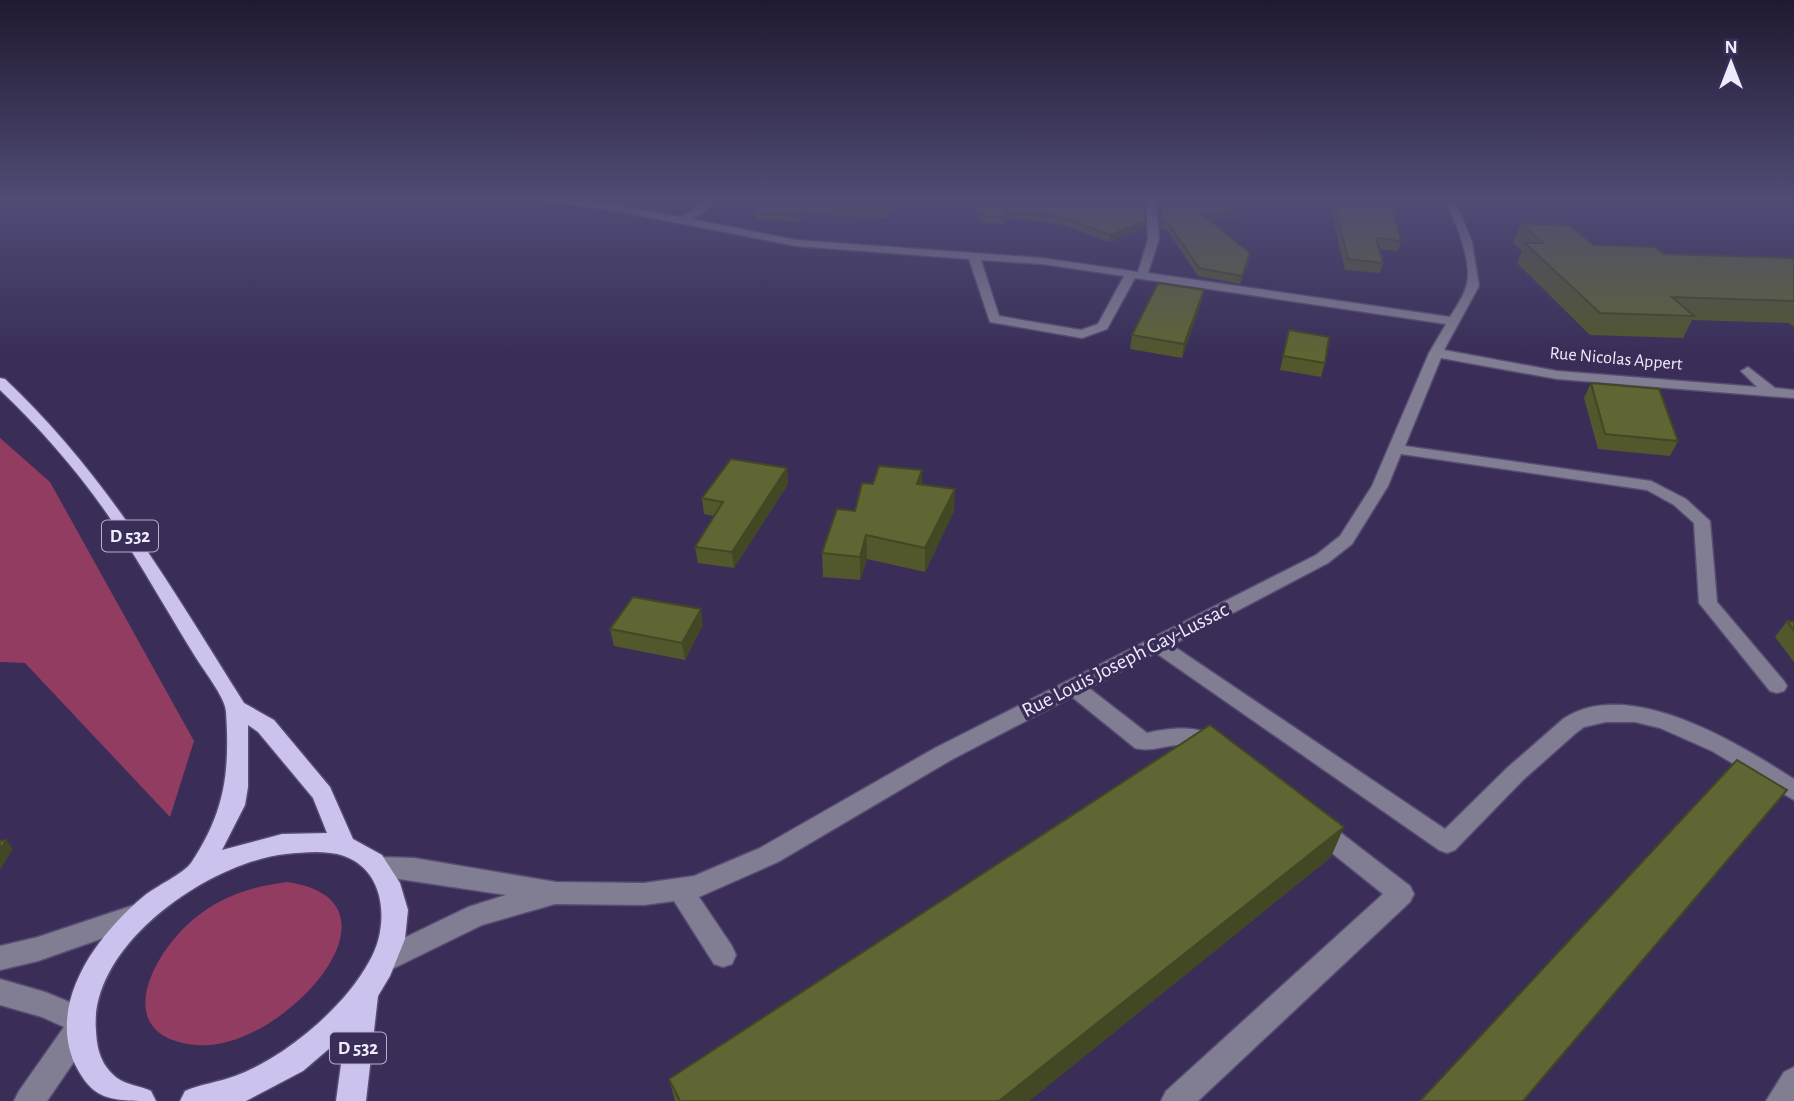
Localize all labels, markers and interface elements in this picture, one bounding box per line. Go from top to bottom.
north arrow [1696,28,1766,98]
text: N [1724,38,1738,57]
street label: Rue Nicolas Appert [1549,344,1683,374]
road number: D 532 [102,520,158,552]
street label: Rue Louis Joseph Gay-Lussac [1018,599,1232,721]
road number: D 532 [330,1032,386,1064]

